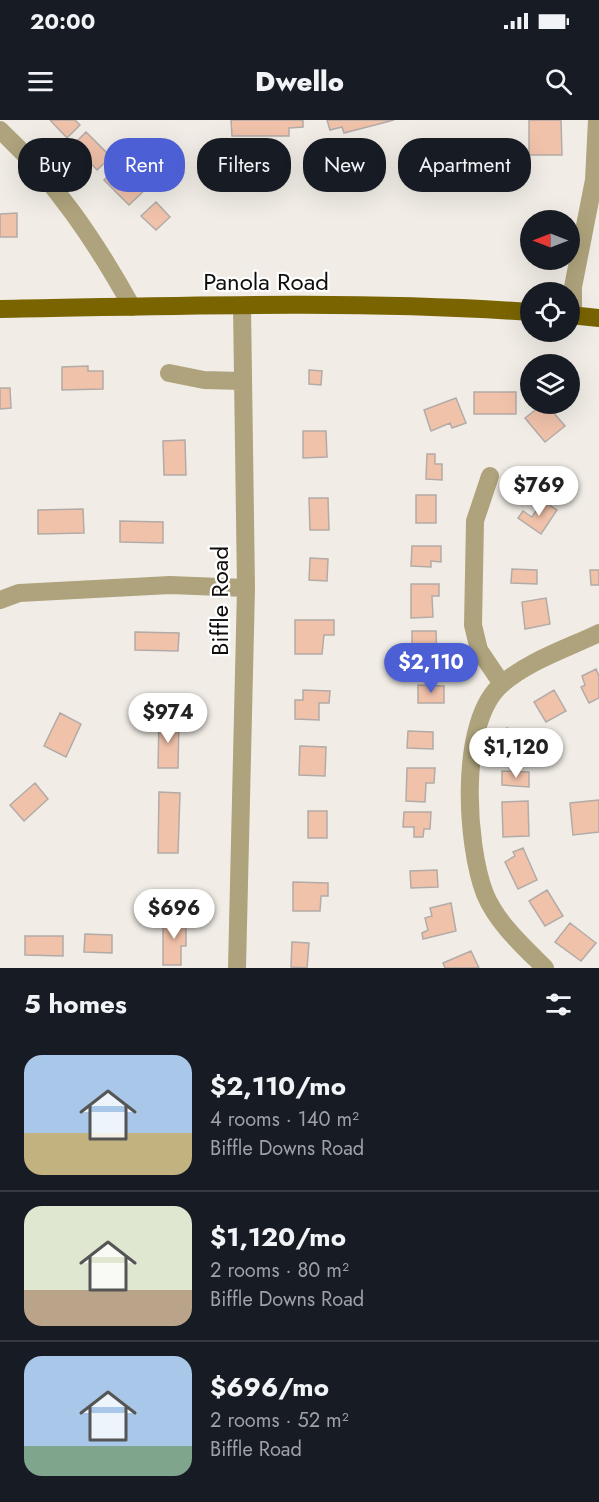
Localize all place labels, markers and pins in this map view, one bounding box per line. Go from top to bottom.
pin: $769 [503,466,575,517]
pin: $2,110 [382,643,480,694]
pin: $974 [132,693,204,744]
pin: $1,120 [467,728,565,779]
pin: $696 [138,889,210,940]

